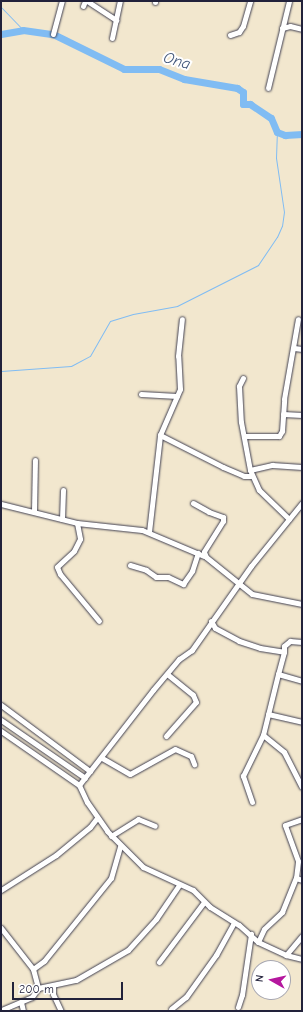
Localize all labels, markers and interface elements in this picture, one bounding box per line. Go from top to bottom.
water label: Ona [161,48,193,74]
north arrow [251,960,291,1000]
scale bar [14,974,125,1000]
text: N [253,974,267,983]
text: 200 m [19,982,54,996]

